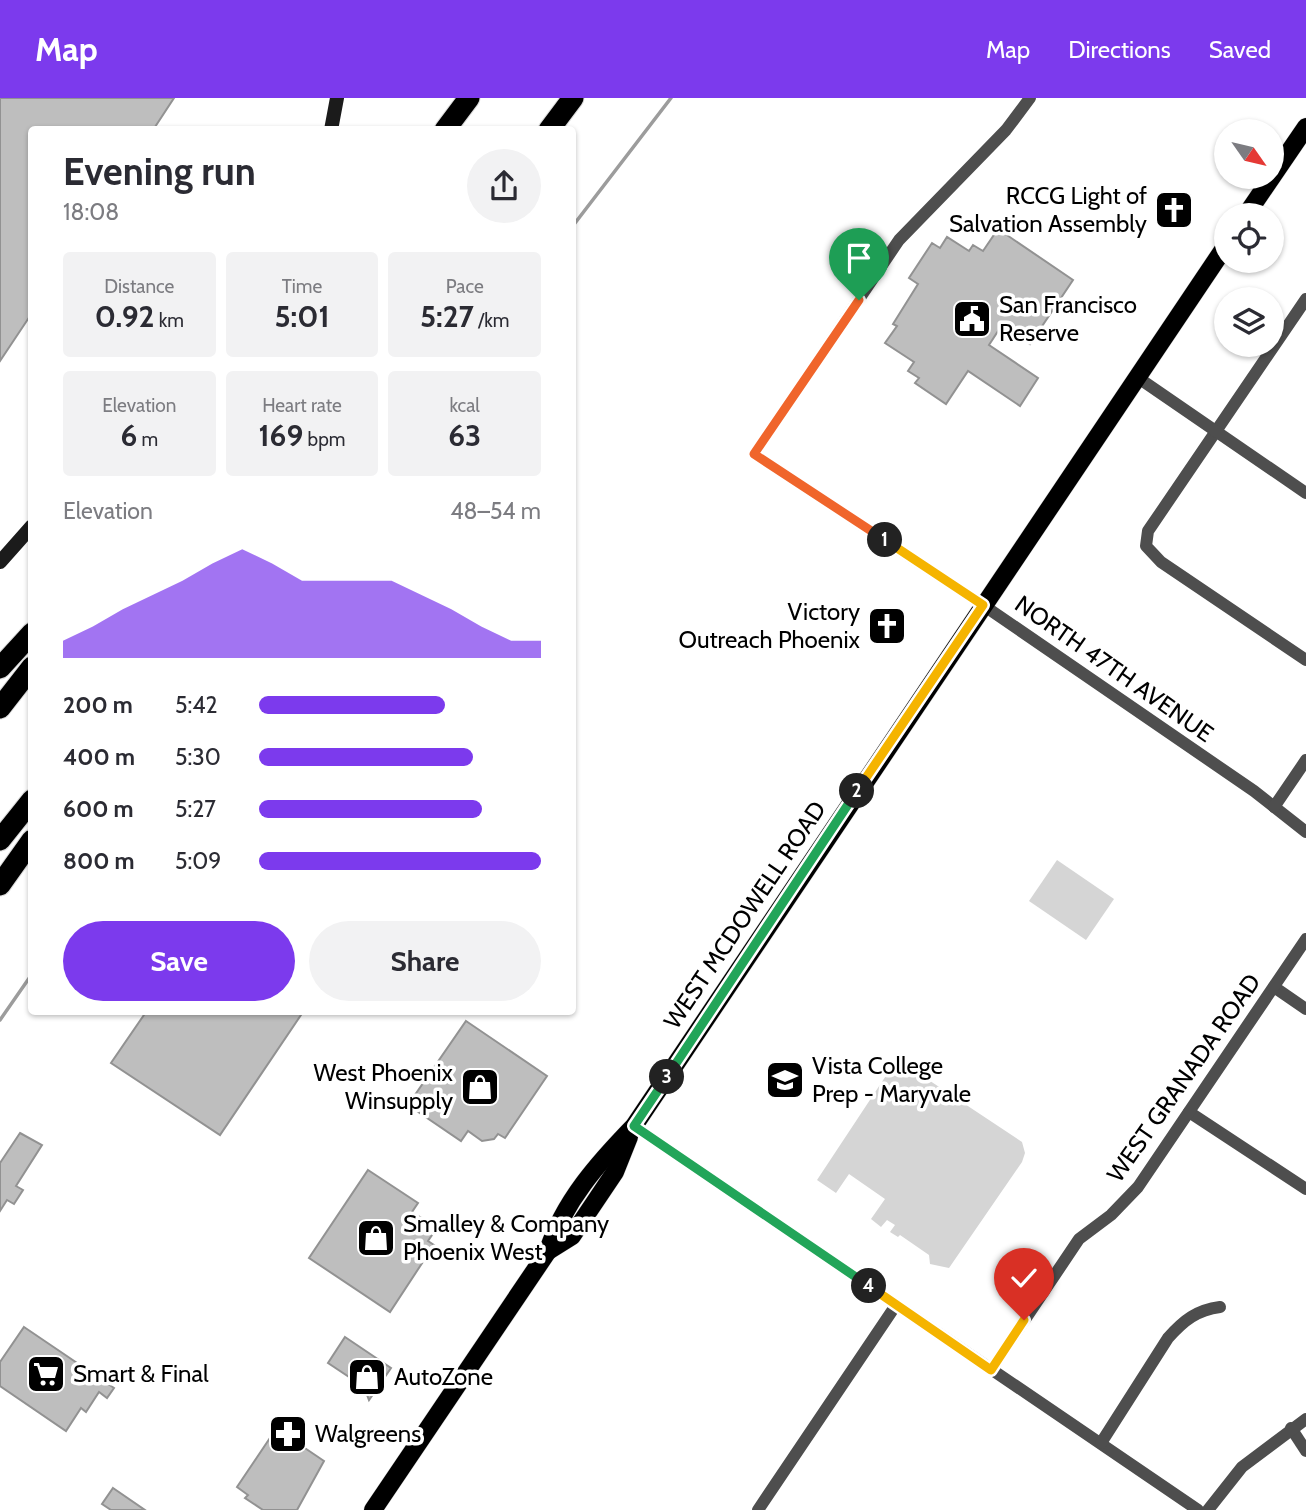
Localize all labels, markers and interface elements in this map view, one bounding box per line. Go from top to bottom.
text: Map [35,29,98,69]
text: Map [986,35,1030,64]
text: Directions [1068,35,1171,64]
text: Saved [1209,35,1271,64]
north arrow [1214,119,1284,189]
map controls [1214,119,1284,357]
text: Evening run [63,148,256,195]
button: share [467,149,541,223]
place label: RCCG Light of Salvation Assembly [949,181,1147,238]
church icon: RCCG Light of Salvation Assembly [1153,189,1195,231]
text: 18:08 [63,198,119,226]
button: locate [1214,203,1284,273]
pin [829,228,889,300]
icon: arrive [840,239,878,277]
text: Distance [104,275,174,298]
text: Time [282,275,322,298]
text: Pace [446,275,484,298]
button: layers [1214,287,1284,357]
place label: San Francisco Reserve [999,290,1137,347]
text: 0.92 [95,298,155,335]
text: 5:01 [274,298,330,335]
text: 5:27 [420,298,474,335]
public building icon: San Francisco Reserve [951,298,993,340]
text: km [155,309,184,332]
text: /km [474,309,509,332]
text: Elevation [102,394,176,417]
text: Heart rate [262,394,342,417]
text: kcal [450,394,480,417]
text: 6 [120,417,137,454]
text: 169 [259,417,303,454]
text: 63 [448,417,481,454]
text: m [137,428,158,451]
text: bpm [303,428,345,451]
text: Elevation [63,497,153,525]
text: 48–54 m [450,497,541,525]
pin: 1 [868,522,903,558]
text: 1 [881,528,888,551]
street label: NORTH 47TH AVENUE [1010,589,1219,748]
place label: Victory Outreach Phoenix [679,597,861,654]
church icon: Victory Outreach Phoenix [866,605,908,647]
text: 200 m [63,691,133,719]
text: 5:42 [175,691,218,719]
text: 400 m [63,743,135,771]
text: 5:30 [175,743,221,771]
pin: 2 [840,774,874,808]
text: 2 [851,779,862,802]
text: 600 m [63,795,134,823]
text: 5:27 [175,795,216,823]
street label: WEST MCDOWELL ROAD [658,795,832,1034]
text: 800 m [63,847,135,875]
text: 5:09 [175,847,221,875]
button: Save [63,921,295,1001]
button: Share [309,921,541,1001]
street label: WEST GRANADA ROAD [1101,968,1266,1187]
place label: Vista College Prep - Maryvale [812,1051,971,1108]
place label: West Phoenix Winsupply [314,1058,454,1115]
school or university icon: Vista College Prep - Maryvale [764,1059,806,1101]
pin: 3 [650,1060,684,1094]
text: 3 [661,1065,672,1088]
shop icon: West Phoenix Winsupply [459,1066,501,1108]
place label: Smalley & Company Phoenix West [403,1209,609,1266]
shop icon: Smalley & Company Phoenix West [355,1217,397,1259]
pin [994,1248,1054,1320]
icon: check [1005,1259,1043,1297]
pin: 4 [852,1268,886,1304]
text: 4 [863,1274,874,1297]
supermarket icon: Smart & Final [25,1353,67,1395]
shop icon: AutoZone [346,1356,388,1398]
place label: Smart & Final [73,1359,209,1388]
place label: AutoZone [394,1362,493,1391]
pharmacy icon: Walgreens [267,1413,309,1455]
place label: Walgreens [315,1419,421,1448]

